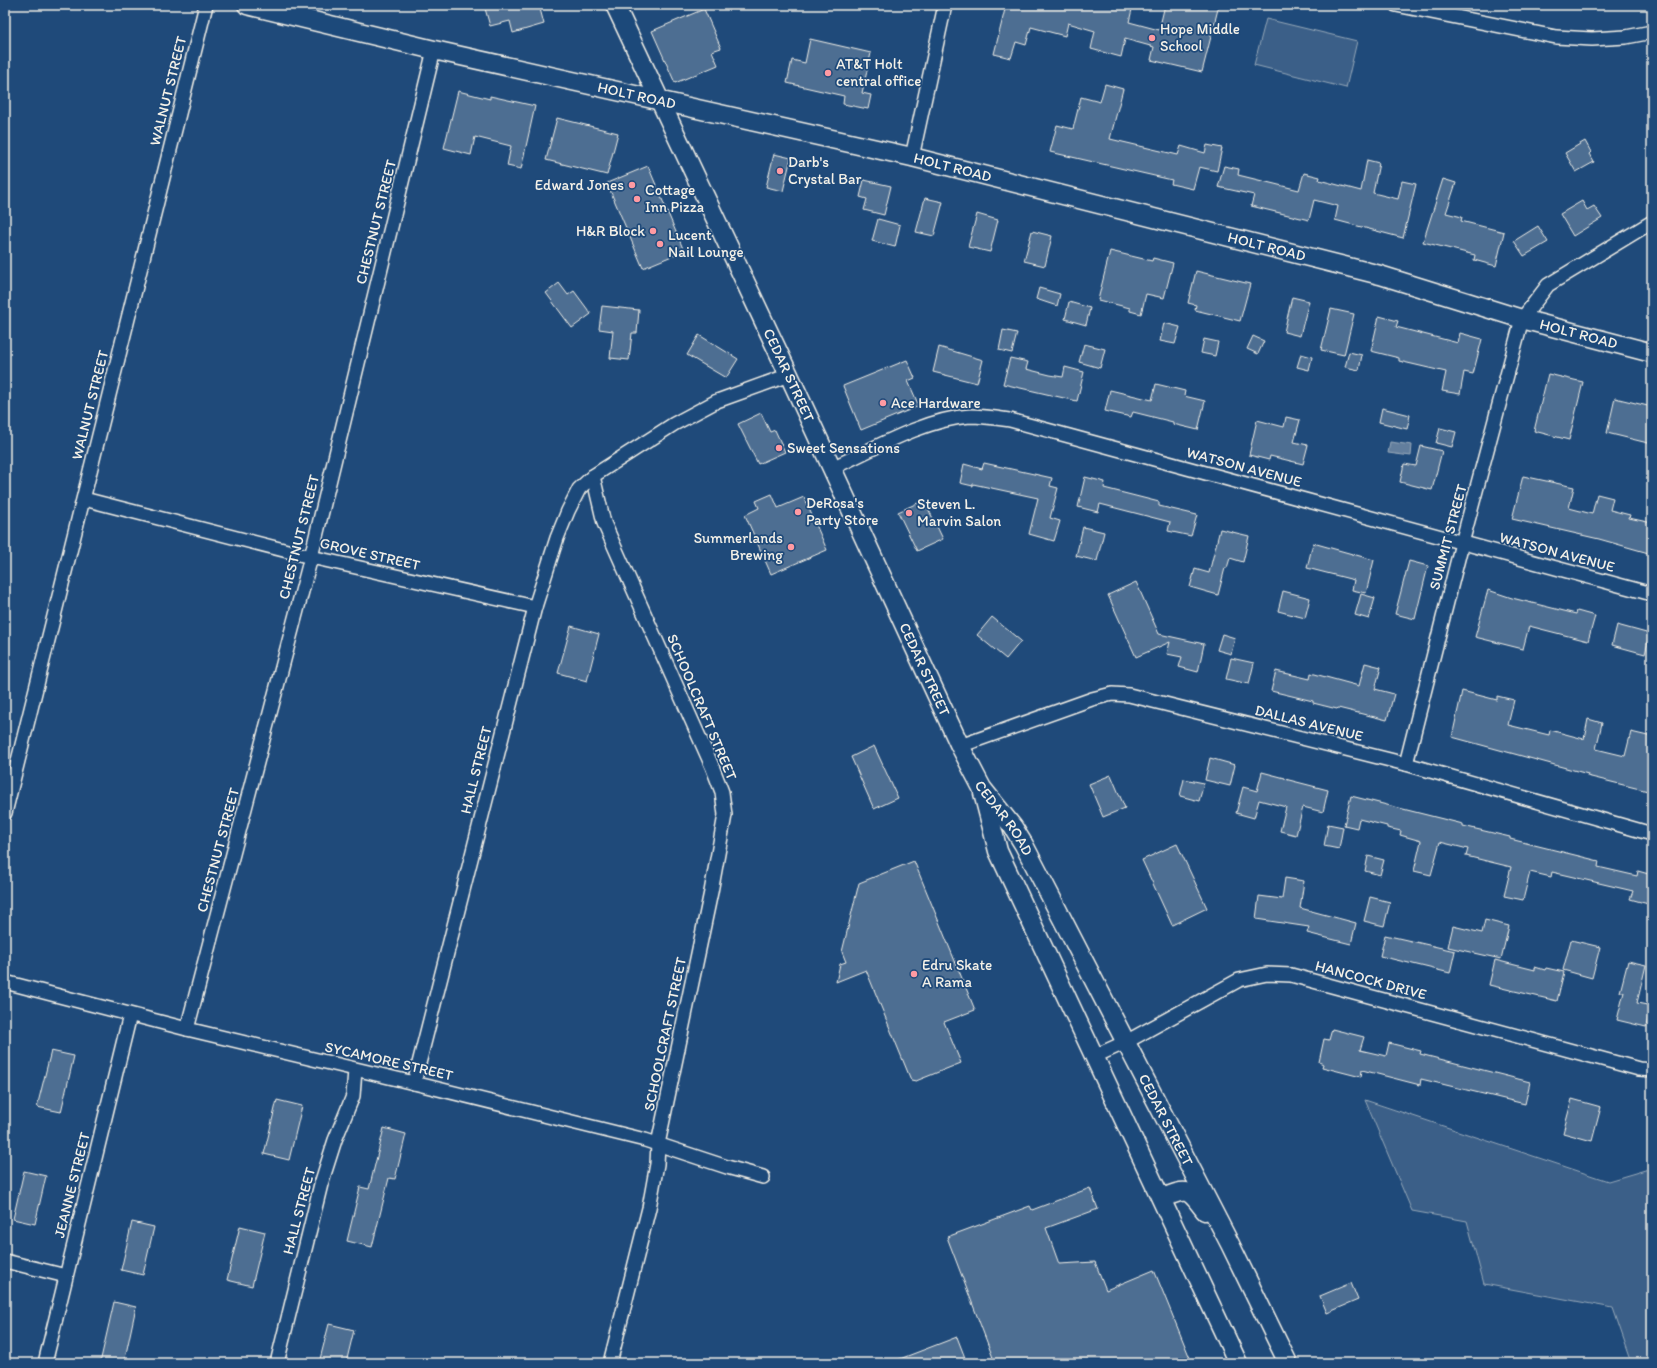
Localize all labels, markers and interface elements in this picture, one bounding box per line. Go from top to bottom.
place label: Hope Middle School [1160,20,1240,55]
marker: Hope Middle School [1147,33,1157,43]
street label: WALNUT STREET [146,34,190,148]
place label: AT&T Holt central office [836,55,921,90]
marker: AT&T Holt central office [823,68,833,78]
street label: HOLT ROAD [596,78,677,113]
street label: HOLT ROAD [912,149,993,186]
place label: Darb's Crystal Bar [788,153,861,188]
street label: CHESTNUT STREET [352,157,400,286]
marker: Darb's Crystal Bar [775,166,785,176]
place label: Edward Jones [535,176,624,194]
marker: Edward Jones [627,180,637,190]
place label: Cottage Inn Pizza [645,181,705,216]
marker: Cottage Inn Pizza [632,194,642,204]
place label: H&R Block [576,222,645,240]
marker: H&R Block [648,226,658,236]
place label: Lucent Nail Lounge [668,226,744,261]
street label: HOLT ROAD [1226,228,1308,265]
marker: Lucent Nail Lounge [655,239,665,249]
street label: HOLT ROAD [1538,315,1619,353]
street label: CEDAR STREET [759,326,819,425]
street label: WALNUT STREET [68,348,112,462]
place label: Ace Hardware [891,394,981,412]
marker: Ace Hardware [878,398,888,408]
place label: Sweet Sensations [787,439,900,457]
marker: Sweet Sensations [774,443,784,453]
street label: WATSON AVENUE [1184,443,1304,491]
street label: CHESTNUT STREET [275,472,323,601]
street label: SUMMIT STREET [1425,482,1471,592]
place label: DeRosa's Party Store [806,494,878,529]
place label: Steven L. Marvin Salon [917,495,1001,530]
marker: DeRosa's Party Store [793,507,803,517]
marker: Steven L. Marvin Salon [904,508,914,518]
street label: WATSON AVENUE [1497,528,1617,576]
place label: Summerlands Brewing [694,529,783,564]
street label: GROVE STREET [318,534,422,574]
marker: Summerlands Brewing [786,542,796,552]
street label: CEDAR STREET [895,620,954,719]
street label: SCHOOLCRAFT STREET [663,631,741,783]
street label: DALLAS AVENUE [1253,701,1365,745]
street label: HALL STREET [456,724,496,816]
street label: CEDAR ROAD [971,777,1037,859]
street label: CHESTNUT STREET [193,785,243,914]
street label: SCHOOLCRAFT STREET [640,955,690,1113]
place label: Edru Skate A Rama [922,956,992,991]
street label: HANCOCK DRIVE [1313,956,1429,1004]
marker: Edru Skate A Rama [909,969,919,979]
street label: SYCAMORE STREET [323,1037,455,1085]
street label: CEDAR STREET [1135,1071,1197,1169]
street label: JEANNE STREET [50,1130,94,1240]
street label: HALL STREET [279,1165,319,1257]

